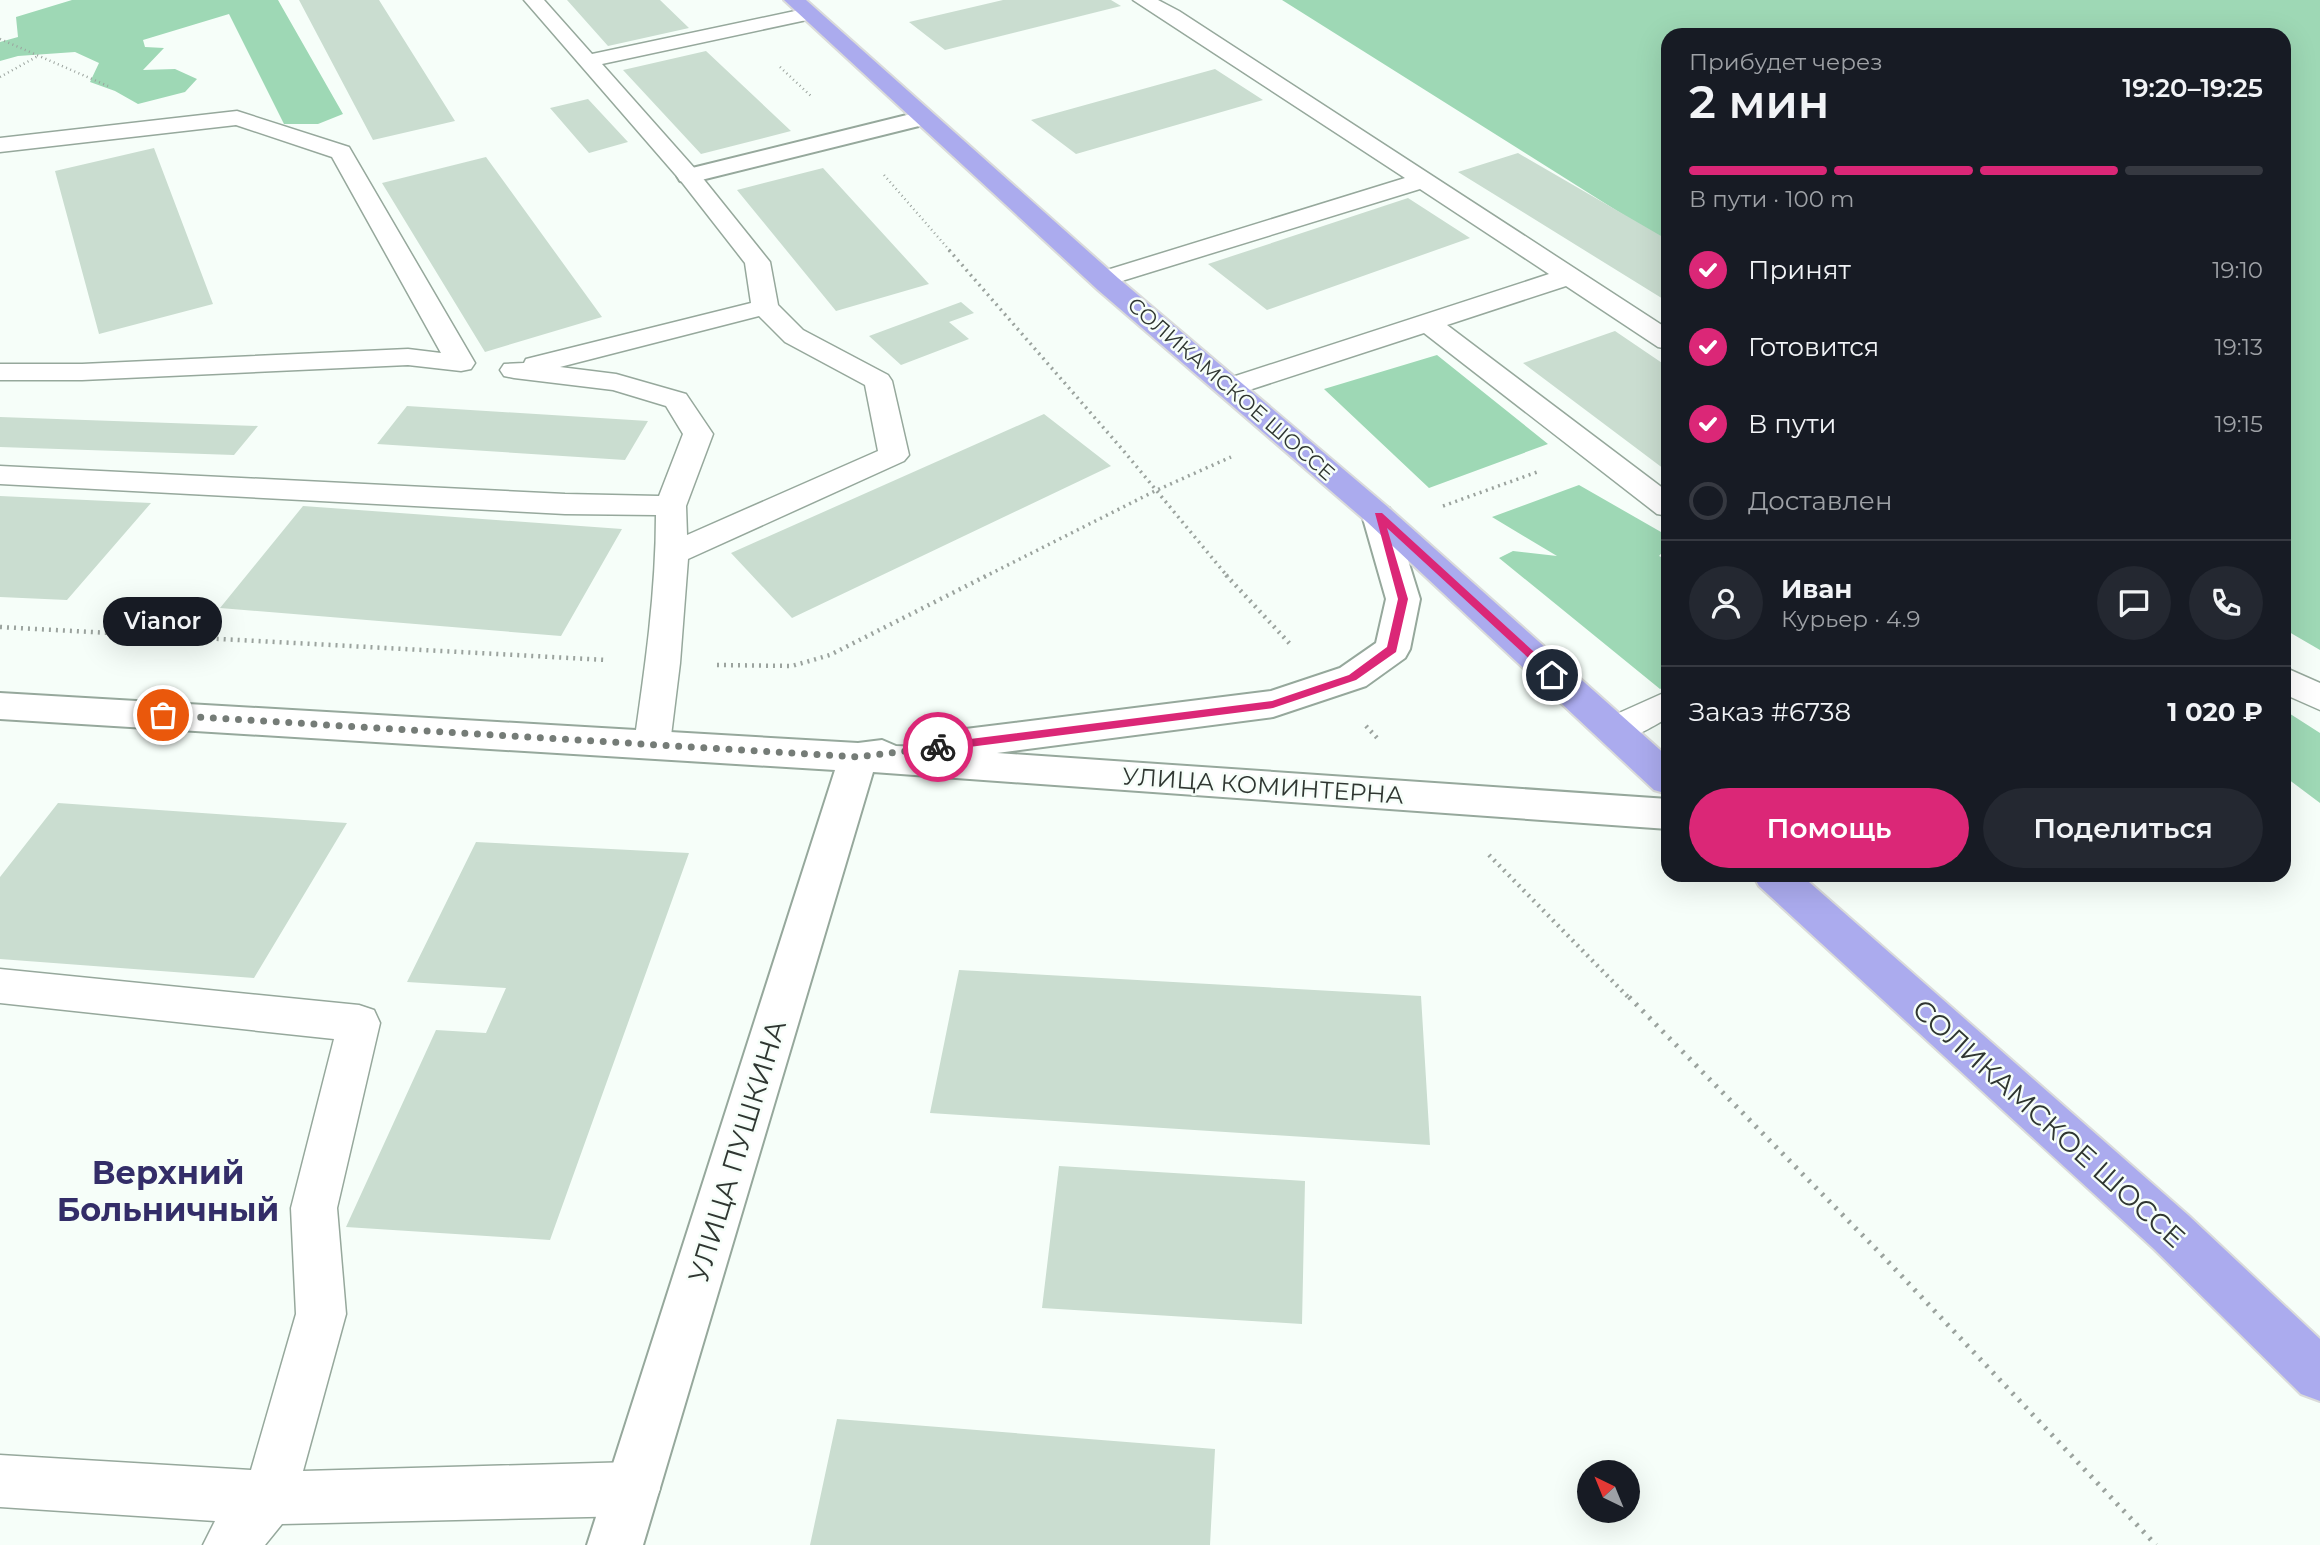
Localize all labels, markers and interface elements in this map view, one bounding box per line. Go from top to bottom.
text: Прибудет через [1689,48,1883,76]
text: 19:20–19:25 [2122,72,2263,104]
text: 2 мин [1689,73,1829,130]
text: В пути · 100 m [1689,185,1854,213]
icon: check [1689,251,1727,289]
text: Принят [1748,254,1851,286]
text: 19:10 [2212,256,2263,284]
street label: СОЛИКАМСКОЕ ШОССЕ [1123,292,1340,485]
icon: check [1689,328,1727,366]
text: Готовится [1748,331,1879,363]
text: 19:13 [2215,333,2263,361]
icon: check [1689,405,1727,443]
text: В пути [1748,408,1837,440]
text: 19:15 [2214,410,2263,438]
text: Доставлен [1748,485,1893,517]
button: person [1689,566,1763,640]
button: chat [2097,566,2171,640]
button: phone [2189,566,2263,640]
text: Иван [1781,573,1852,605]
callout: Vianor [104,596,222,645]
text: Курьер · 4.9 [1781,605,1921,633]
text: Vianor [124,607,201,635]
pin [1522,645,1582,705]
icon: home [1533,656,1571,694]
pin [133,685,193,745]
icon: bag [144,696,182,734]
text: Заказ #6738 [1689,696,1851,728]
text: 1 020 ₽ [2167,696,2263,728]
courier [903,712,973,782]
icon: bike [919,728,957,766]
street label: УЛИЦА КОМИНТЕРНА [1121,761,1405,810]
button: Помощь [1689,788,1969,868]
button: Поделиться [1983,788,2263,868]
street label: СОЛИКАМСКОЕ ШОССЕ [1906,992,2192,1254]
street label: УЛИЦА ПУШКИНА [681,1016,793,1286]
district label: Верхний Больничный [57,1153,279,1229]
north arrow [1577,1460,1640,1522]
map controls [1577,1460,1640,1523]

